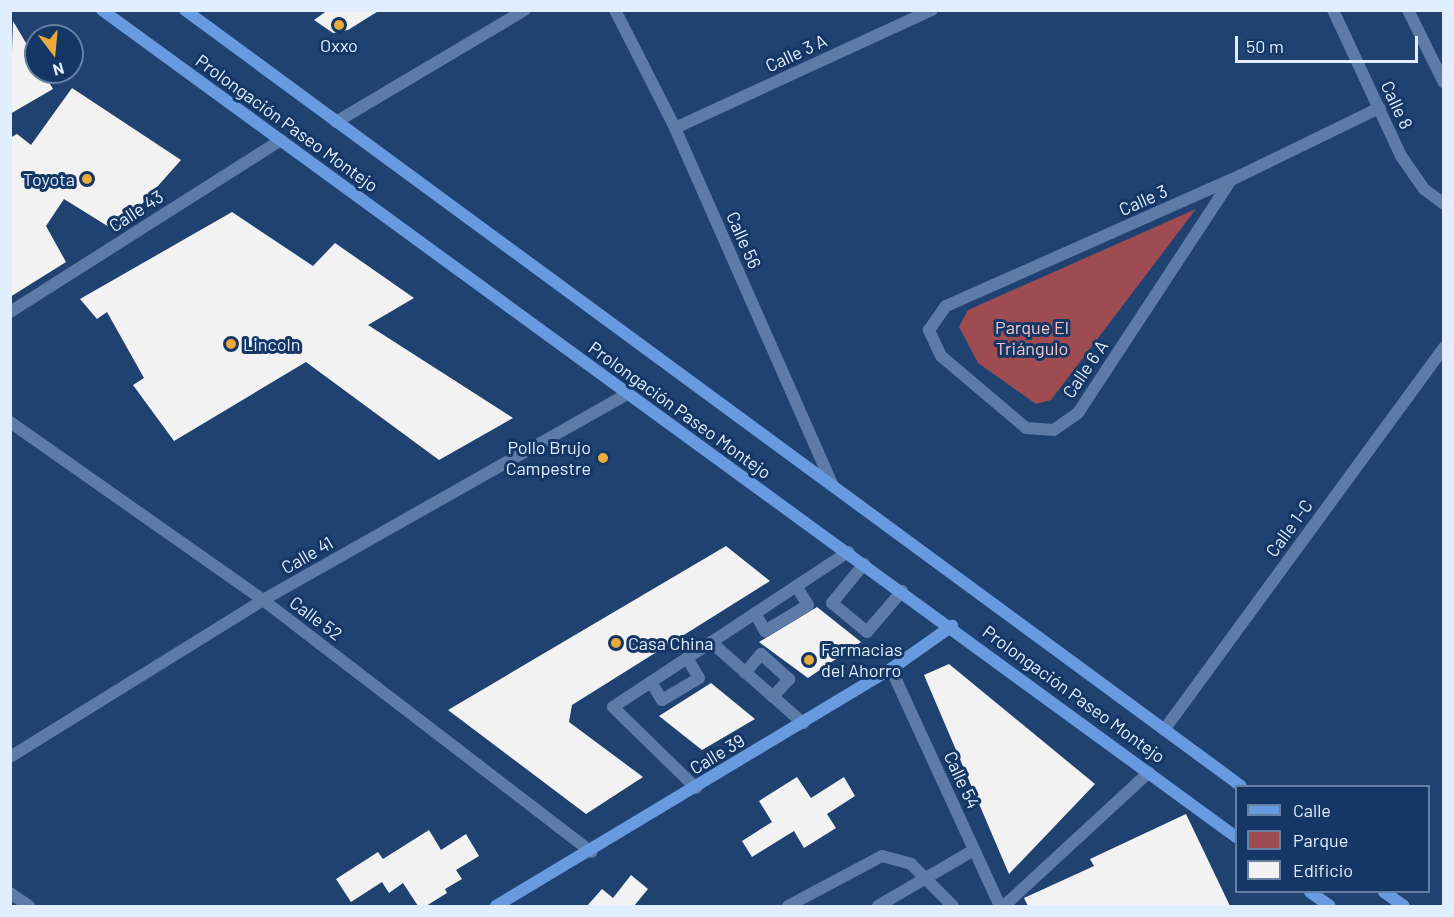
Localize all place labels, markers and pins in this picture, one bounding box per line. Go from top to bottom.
marker: Oxxo [332,18,346,32]
place label: Oxxo [320,34,358,56]
place label: Toyota [23,168,75,190]
marker: Toyota [80,172,94,186]
place label: Lincoln [243,333,300,355]
marker: Lincoln [224,337,238,351]
place label: Pollo Brujo Campestre [506,437,591,480]
marker: Pollo Brujo Campestre [596,451,610,465]
place label: Casa China [628,632,714,654]
marker: Casa China [609,636,623,650]
place label: Farmacias del Ahorro [821,639,902,682]
marker: Farmacias del Ahorro [802,653,816,667]

